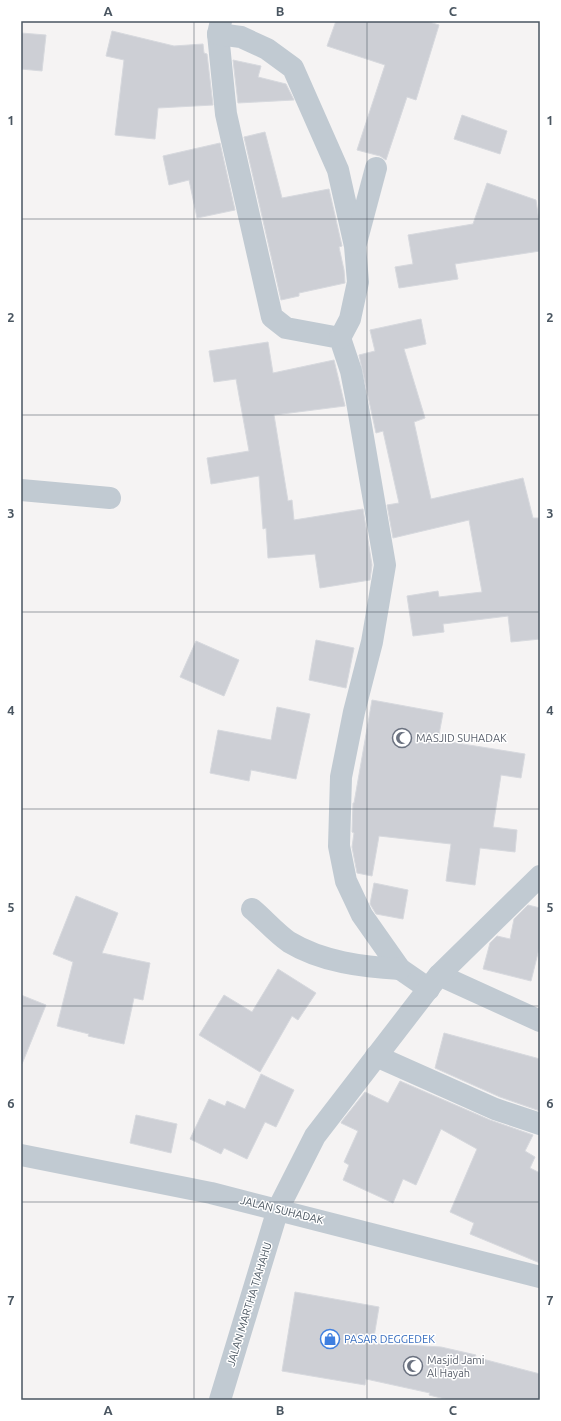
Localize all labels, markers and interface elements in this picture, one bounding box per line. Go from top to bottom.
text: A [103,4,113,18]
text: B [276,4,285,18]
text: C [449,4,458,18]
text: 1 [7,113,15,127]
text: 1 [546,113,554,127]
text: 2 [7,310,15,324]
text: 2 [546,310,554,324]
text: 3 [7,506,15,520]
text: 3 [546,506,554,520]
text: 4 [7,703,15,717]
text: 4 [546,703,554,717]
mosque icon: MASJID SUHADAK [391,727,413,749]
place label: MASJID SUHADAK [416,732,507,744]
text: 5 [7,900,15,914]
text: 5 [546,900,554,914]
text: 6 [7,1096,15,1110]
text: 6 [546,1096,554,1110]
street label: JALAN SUHADAK [239,1194,325,1226]
street label: JALAN MARTHA TIAHAHU [224,1241,274,1367]
text: 7 [7,1293,15,1307]
text: 7 [546,1293,554,1307]
shop icon: PASAR DEGGEDEK [319,1328,341,1350]
place label: PASAR DEGGEDEK [344,1333,435,1345]
place label: Masjid Jami Al Hayah [427,1354,485,1379]
mosque icon: Masjid Jami Al Hayah [402,1355,424,1377]
text: A [103,1403,113,1417]
text: B [276,1403,285,1417]
text: C [449,1403,458,1417]

